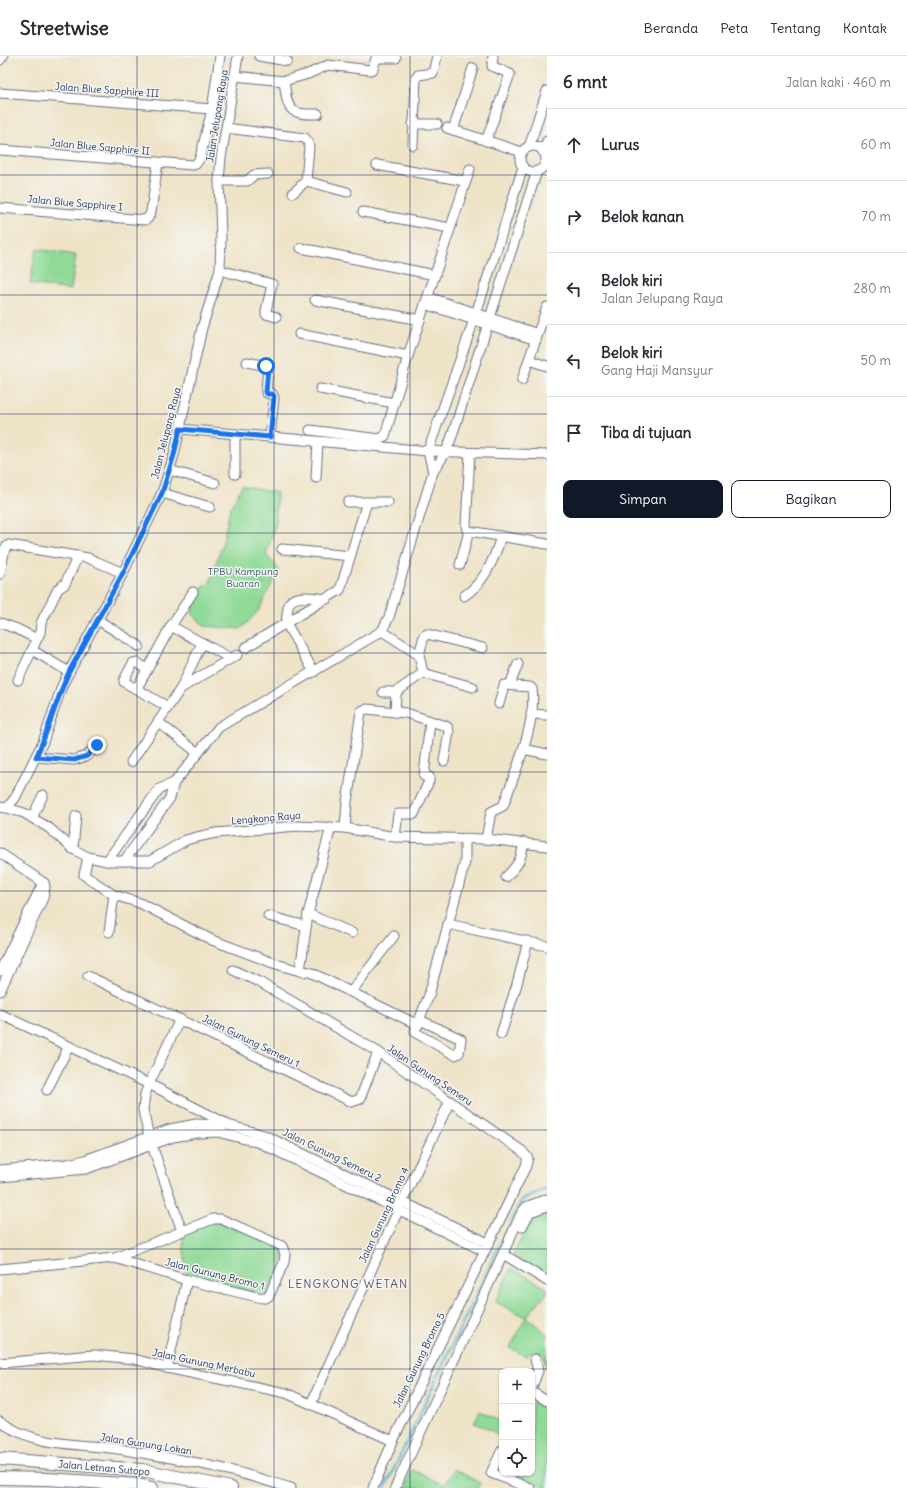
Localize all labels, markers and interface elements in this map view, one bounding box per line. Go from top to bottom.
text: Streetwise [20,16,109,40]
text: Beranda [644,19,698,37]
text: Peta [720,19,748,37]
text: Tentang [770,19,821,37]
text: Kontak [843,19,887,37]
street label: Jalan Jelupang Raya [203,68,231,163]
text: 6 mnt [563,71,607,93]
text: Jalan kaki · 460 m [785,74,891,91]
street label: Jalan Blue Sapphire III [54,80,160,100]
icon: ahead [563,134,585,156]
text: Lurus [601,135,639,154]
street label: Jalan Blue Sapphire II [50,136,150,158]
text: 60 m [860,136,891,153]
street label: Jalan Blue Sapphire I [27,192,123,214]
icon: right [563,206,585,228]
text: Belok kanan [601,207,684,226]
text: 70 m [862,208,891,225]
text: Belok kiri [601,271,662,290]
icon: left [563,278,585,300]
text: 280 m [853,280,891,297]
text: Jalan Jelupang Raya [601,290,723,307]
text: Belok kiri [601,343,662,362]
icon: left [563,350,585,372]
text: 50 m [860,352,891,369]
route start [257,357,275,375]
text: Gang Haji Mansyur [601,362,713,379]
street label: Jalan Jelupang Raya [148,386,184,480]
icon: arrive [563,422,585,444]
text: Tiba di tujuan [601,423,691,442]
button: Simpan [563,480,723,518]
button: Bagikan [731,480,891,518]
park label: TPBU Kampung Buaran [208,565,278,590]
route end [88,736,106,754]
street label: Lengkong Raya [231,808,302,828]
street label: Jalan Gunung Semeru 1 [200,1012,302,1070]
street label: Jalan Gunung Semeru [385,1042,475,1109]
street label: Jalan Gunung Semeru 2 [281,1125,384,1185]
street label: Jalan Gunung Bromo 4 [356,1165,412,1265]
street label: Jalan Gunung Bromo 1 [164,1255,266,1293]
district label: LENGKONG WETAN [288,1276,408,1291]
street label: Jalan Gunung Bromo 5 [390,1310,448,1410]
street label: Jalan Gunung Merbabu [151,1346,257,1380]
map controls [499,1368,535,1476]
button: + [499,1368,535,1404]
button: − [499,1404,535,1440]
street label: Jalan Gunung Lokan [99,1430,193,1458]
button: locate [499,1440,535,1476]
street label: Jalan Letnan Sutopo [58,1458,151,1479]

